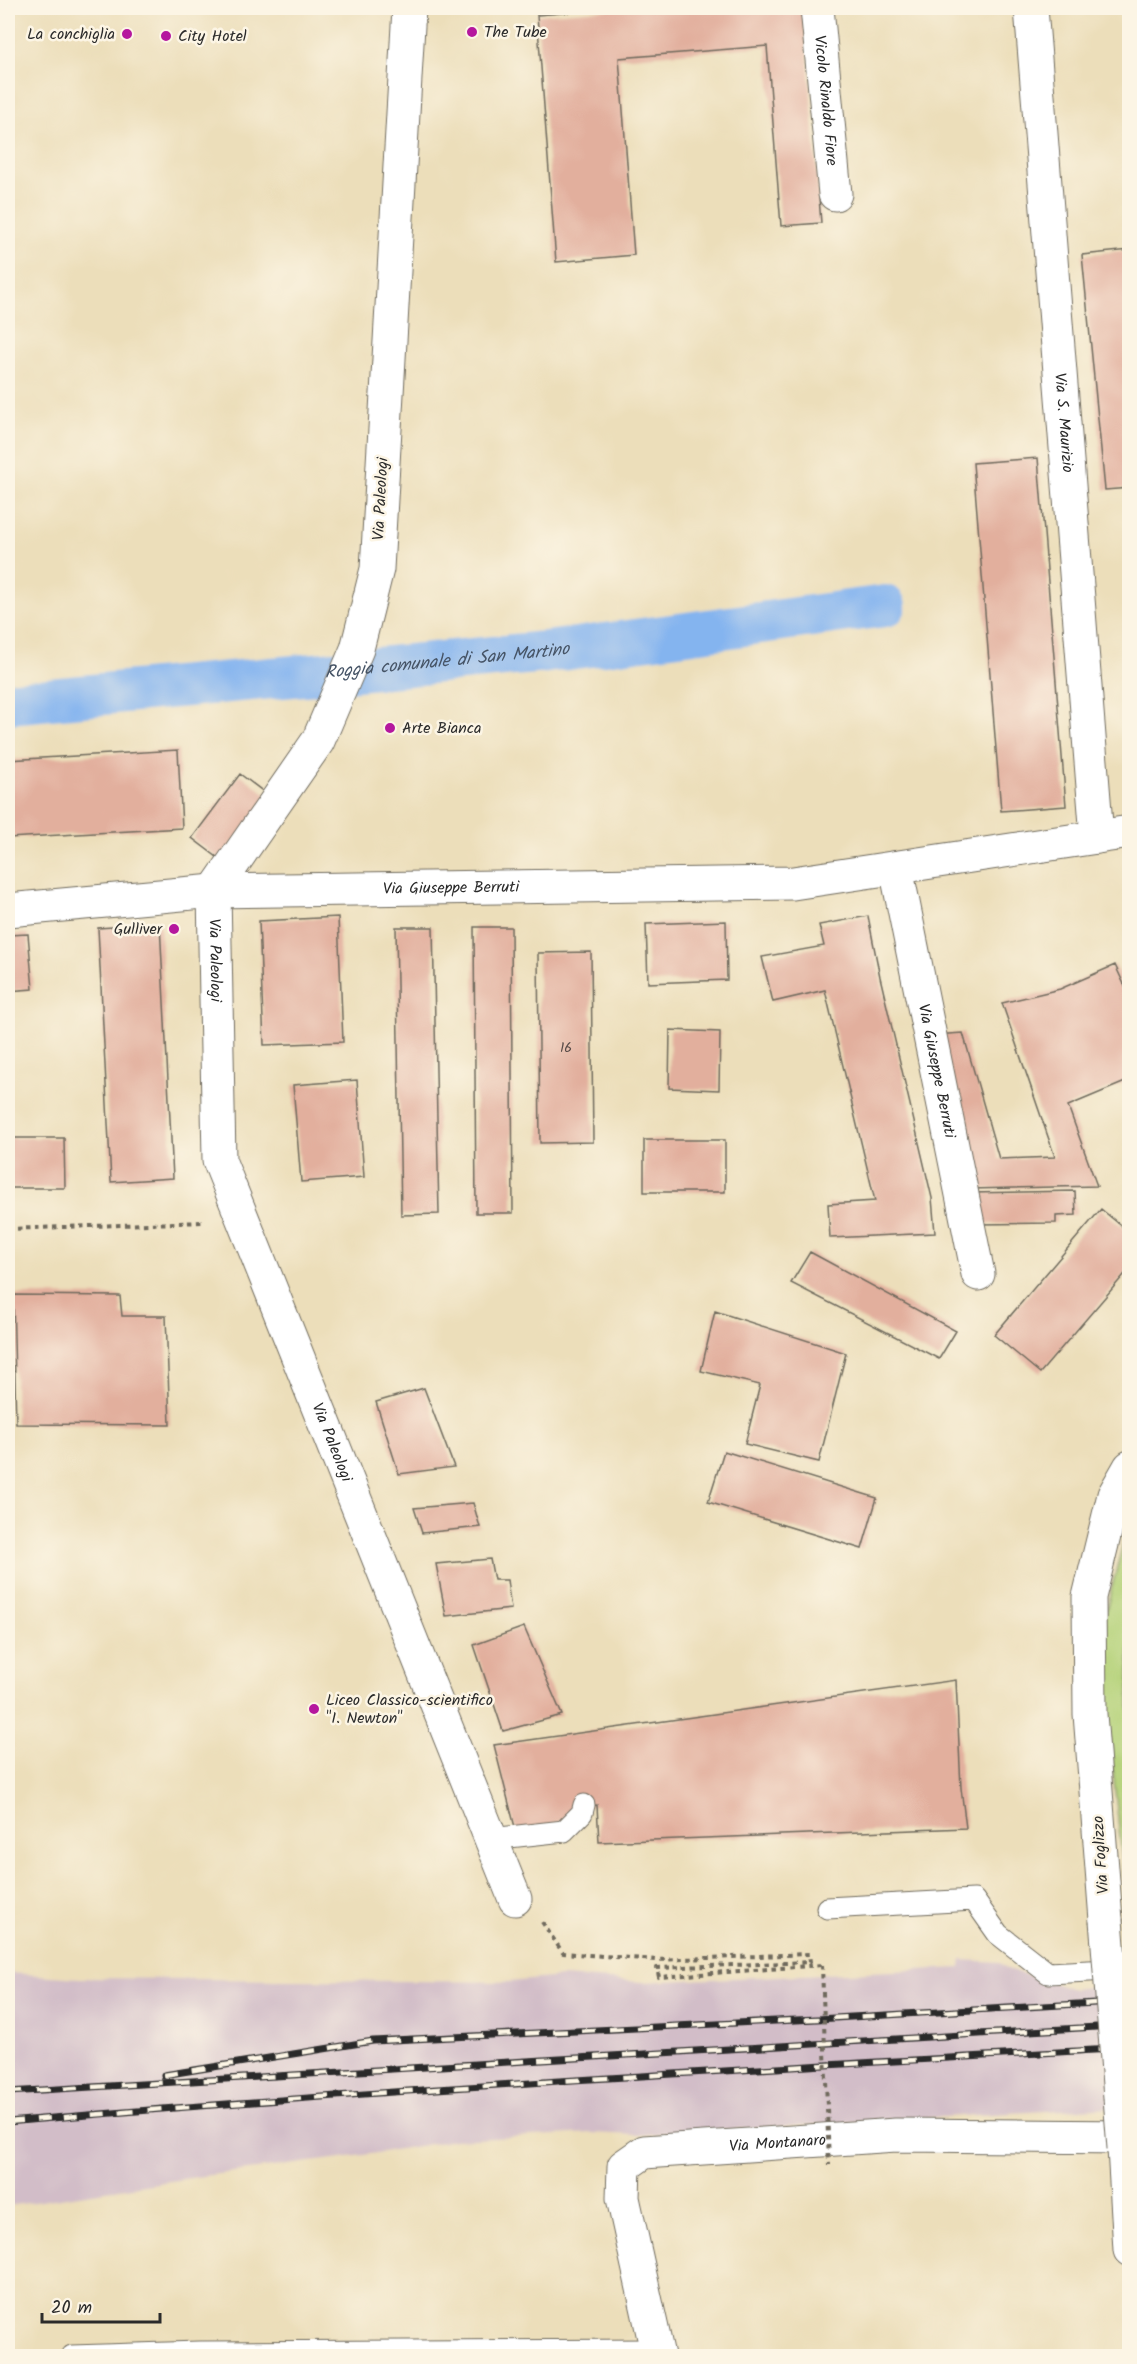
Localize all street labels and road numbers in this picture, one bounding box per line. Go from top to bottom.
street label: Vicolo Rinaldo Fiore [807,34,845,167]
street label: Via S. Maurizio [1048,372,1080,474]
street label: Via Paleologi [366,456,396,541]
street label: Via Giuseppe Berruti [383,874,521,901]
street label: Via Paleologi [202,918,229,1003]
street label: Via Giuseppe Berruti [911,1002,963,1141]
street label: Via Paleologi [305,1399,360,1487]
street label: Via Foglizzo [1086,1815,1116,1895]
street label: Via Montanaro [728,2127,827,2159]

